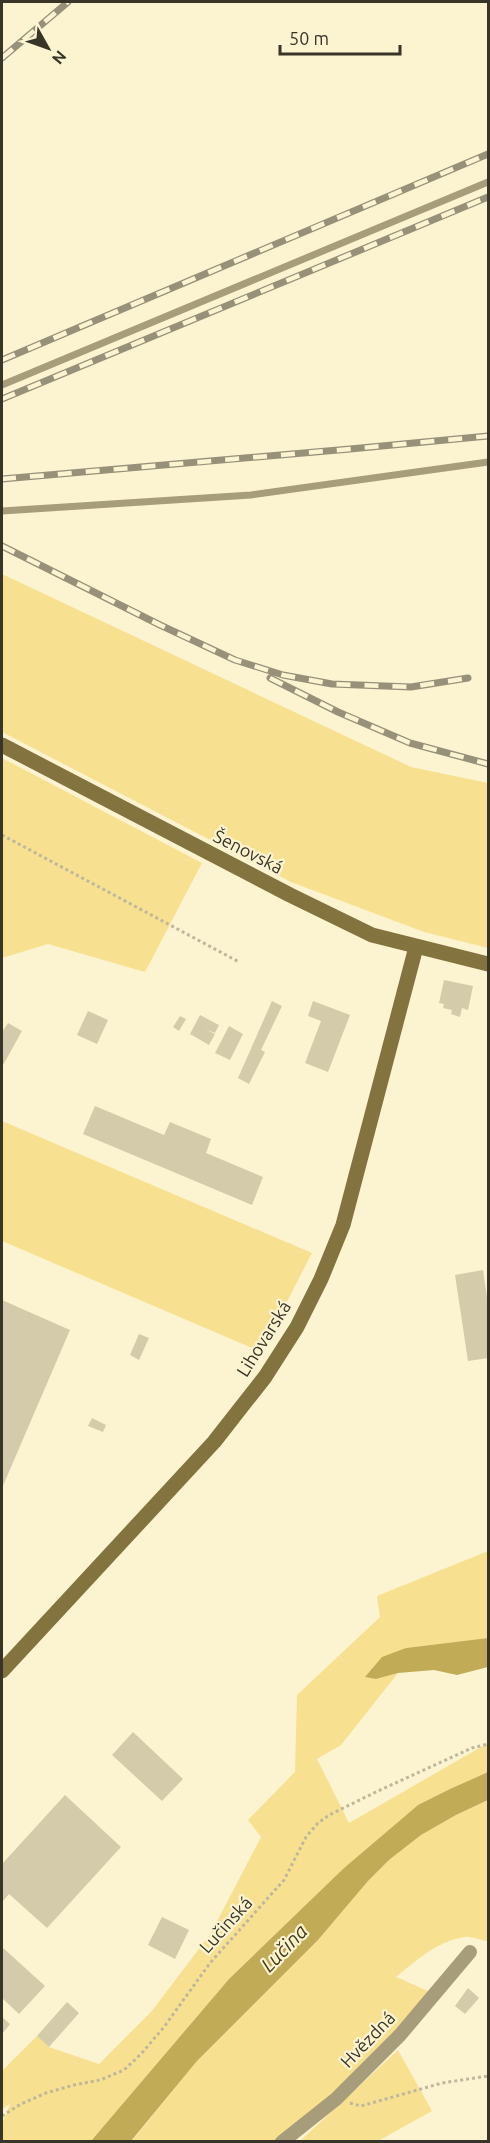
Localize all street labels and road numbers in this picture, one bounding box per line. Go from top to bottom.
street label: Šenovská [210,824,287,877]
street label: Lihovarská [232,1297,294,1380]
street label: Lučinská [195,1892,256,1957]
street label: Hvězdná [336,2007,399,2071]

